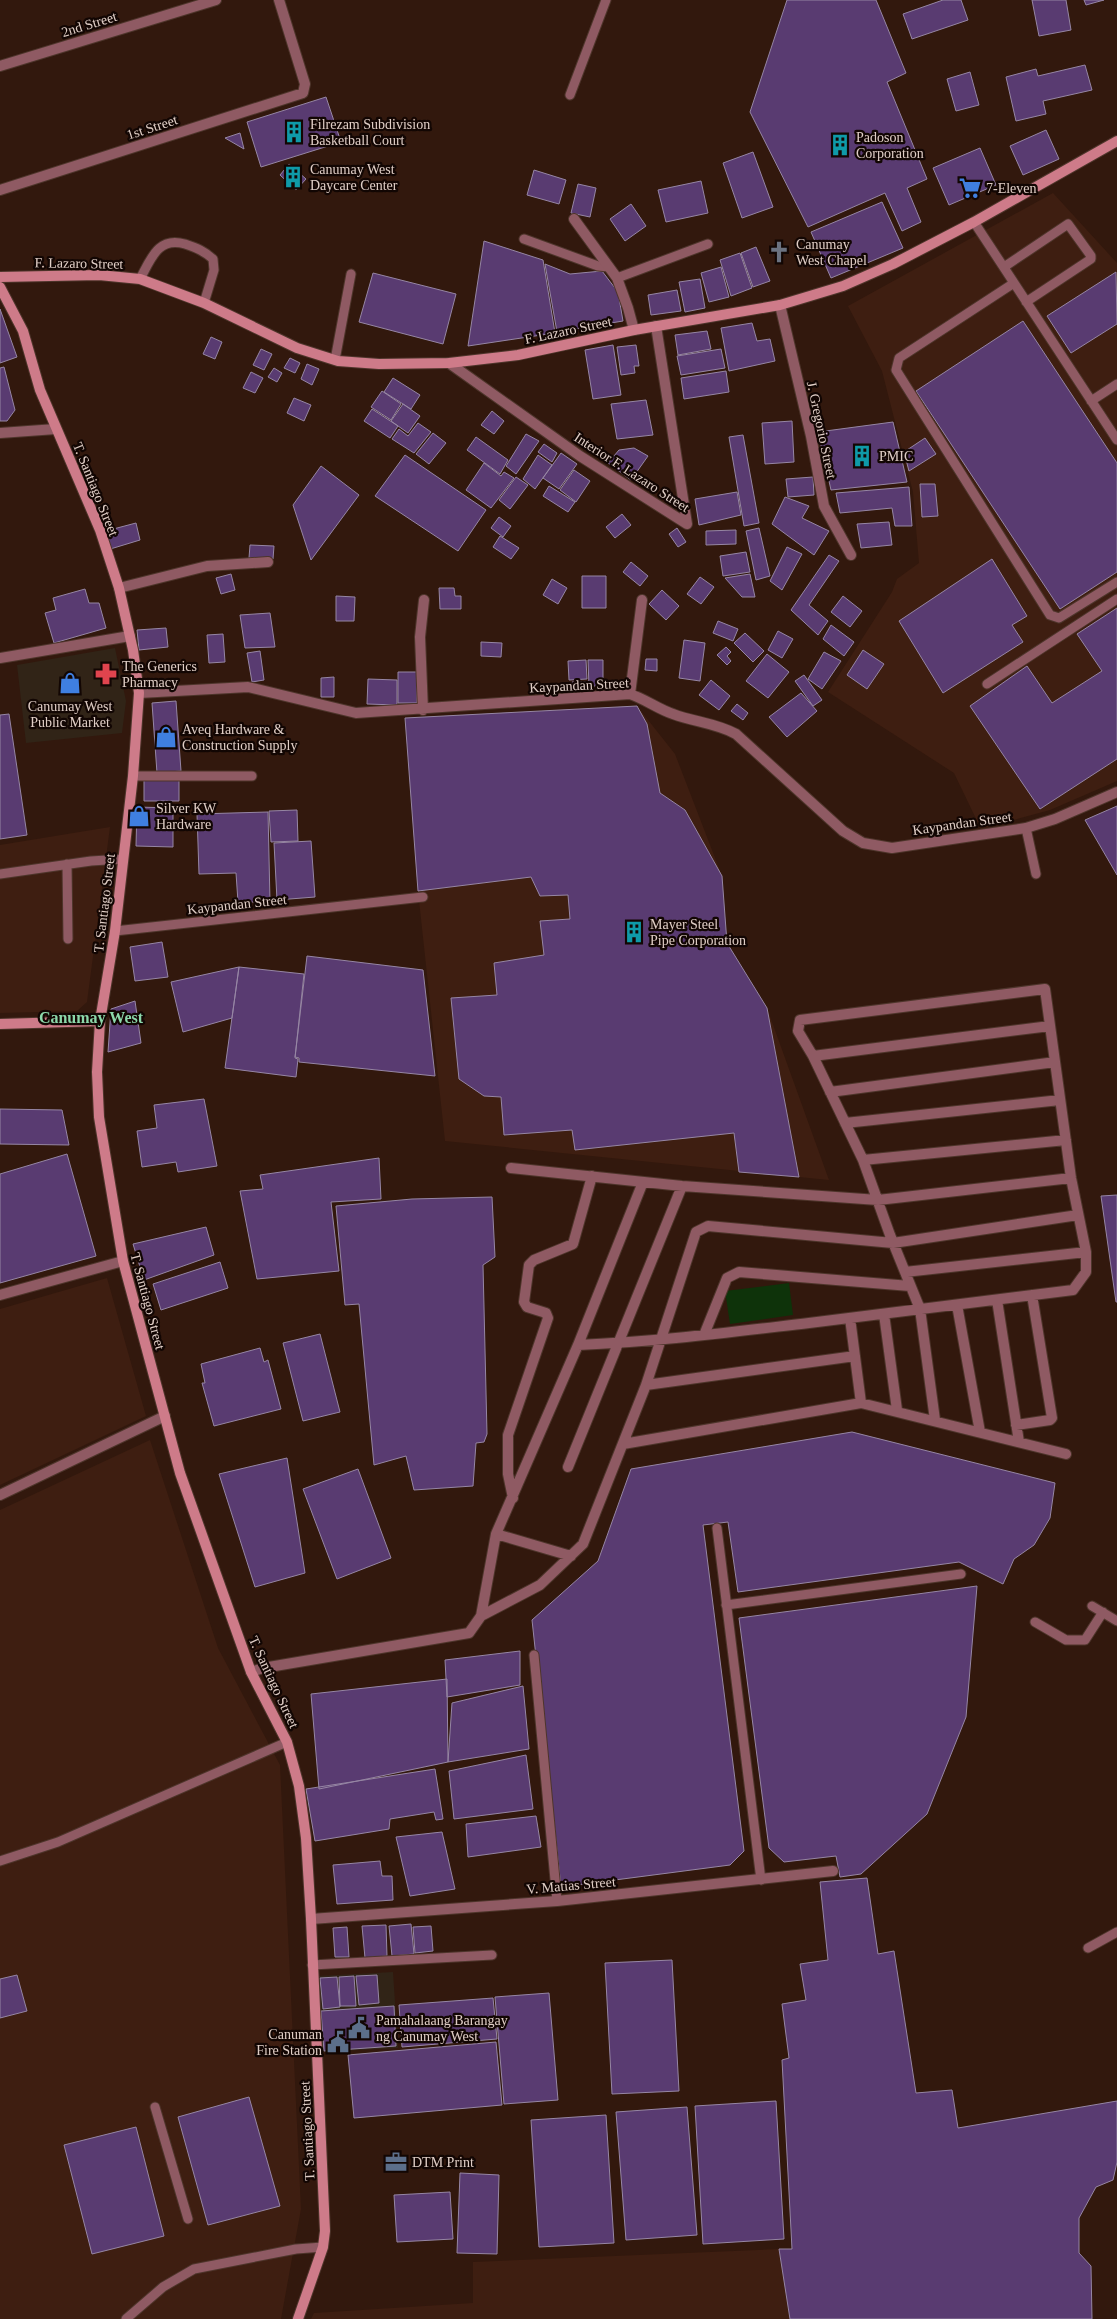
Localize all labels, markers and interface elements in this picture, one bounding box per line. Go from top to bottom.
street label: 2nd Street [60,9,119,40]
street label: 1st Street [125,112,180,143]
place label: Filrezam Subdivision Basketball Court [310,117,430,148]
building icon: Filrezam Subdivision Basketball Court [281,119,307,145]
place label: Padoson Corporation [856,130,924,161]
building icon: Padoson Corporation [827,132,853,158]
place label: Canumay West Daycare Center [310,162,398,193]
building icon: Canumay West Daycare Center [280,164,306,190]
supermarket icon: 7-Eleven [957,175,983,201]
place label: 7-Eleven [986,181,1037,196]
place label: Canumay West Chapel [796,237,867,268]
church icon: Canumay West Chapel [766,239,792,265]
street label: F. Lazaro Street [35,255,124,272]
street label: F. Lazaro Street [523,314,613,347]
street label: J. Gregorio Street [804,380,839,480]
street label: Interior F. Lazaro Street [571,430,692,515]
street label: T. Santiago Street [70,440,121,538]
building icon: PMIC [849,443,875,469]
place label: PMIC [879,449,913,464]
place label: The Generics Pharmacy [122,659,197,690]
pharmacy icon: The Generics Pharmacy [93,661,119,687]
shop icon: Canumay West Public Market [57,670,83,696]
street label: Kaypandan Street [529,675,629,696]
place label: Canumay West Public Market [28,699,112,730]
place label: Aveq Hardware & Construction Supply [182,722,298,753]
shop icon: Aveq Hardware & Construction Supply [153,724,179,750]
place label: Silver KW Hardware [156,801,217,832]
shop icon: Silver KW Hardware [126,803,152,829]
street label: Kaypandan Street [912,809,1013,838]
street label: T. Santiago Street [91,853,118,953]
street label: Kaypandan Street [187,892,288,917]
place label: Mayer Steel Pipe Corporation [650,917,746,948]
building icon: Mayer Steel Pipe Corporation [621,919,647,945]
district label: Canumay West [39,1009,144,1027]
street label: T. Santiago Street [127,1251,168,1351]
street label: T. Santiago Street [246,1634,301,1731]
street label: V. Matias Street [526,1874,616,1897]
place label: Pamahalaang Barangay ng Canumay West [376,2013,508,2044]
public building icon: Pamahalaang Barangay ng Canumay West [346,2015,372,2041]
place label: Canuman Fire Station [256,2027,322,2058]
public building icon: Canuman Fire Station [325,2029,351,2055]
street label: T. Santiago Street [297,2081,318,2181]
office icon: DTM Print [383,2149,409,2175]
place label: DTM Print [412,2155,474,2170]

